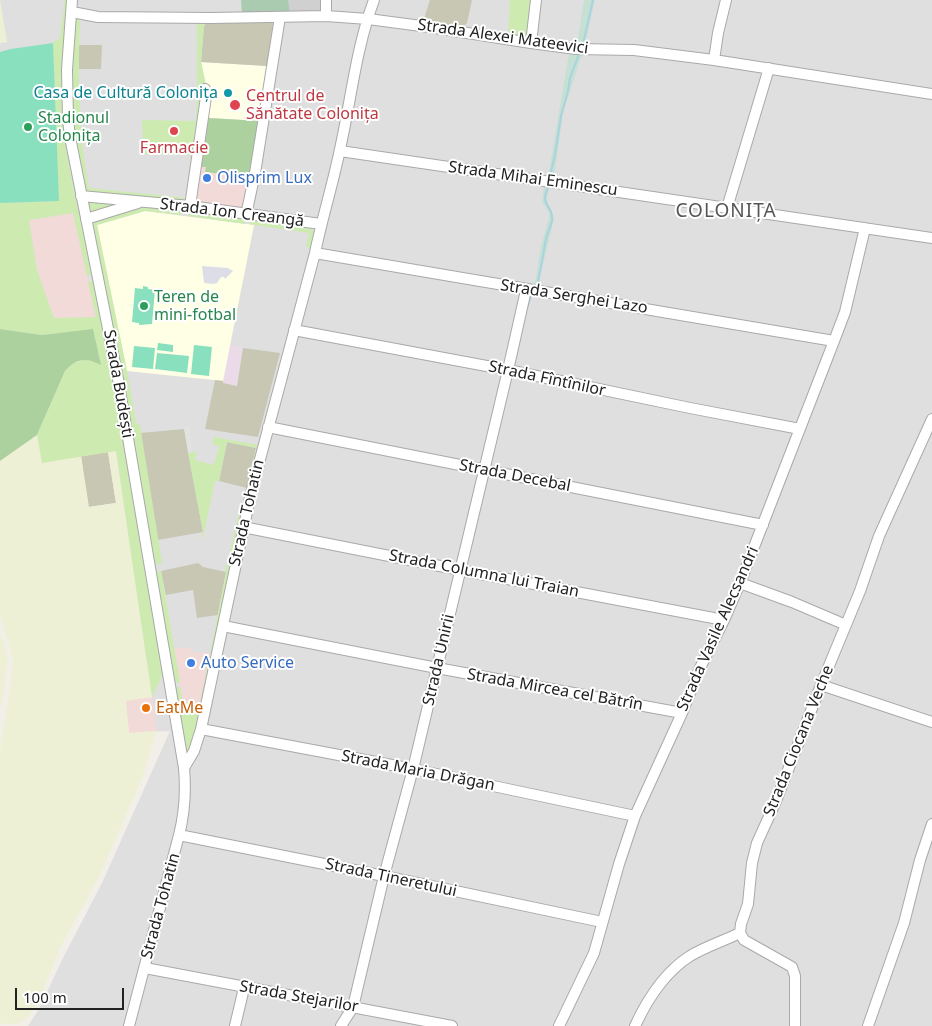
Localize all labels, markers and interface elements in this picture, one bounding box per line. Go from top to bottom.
street label: Strada Alexei Mateevici [416,15,590,59]
place label: Casa de Cultură Colonița [34,83,218,103]
place label: Centrul de Sănătate Colonița [246,86,379,124]
marker: Casa de Cultură Colonița [222,87,234,99]
marker: Centrul de Sănătate Colonița [228,98,242,112]
place label: Stadionul Colonița [38,108,109,146]
marker: Stadionul Colonița [22,121,34,133]
marker: Farmacie [168,125,180,137]
place label: Farmacie [140,138,208,158]
street label: Strada Mihai Eminescu [447,158,619,200]
place label: Olisprim Lux [217,168,312,188]
marker: Olisprim Lux [201,172,213,184]
street label: Strada Ion Creangă [159,195,305,231]
district label: COLONIȚA [674,201,778,223]
street label: Strada Serghei Lazo [499,276,649,318]
place label: Teren de mini-fotbal [154,287,236,325]
marker: Teren de mini-fotbal [138,300,150,312]
street label: Strada Budești [99,328,137,440]
street label: Strada Fîntînilor [487,357,607,401]
street label: Strada Decebal [458,456,572,496]
street label: Strada Tohatin [225,458,269,568]
street label: Strada Vasile Alecsandri [673,544,763,714]
street label: Strada Columna lui Traian [387,546,581,602]
street label: Strada Unirii [419,612,459,708]
place label: Auto Service [201,653,294,673]
marker: Auto Service [185,657,197,669]
street label: Strada Ciocana Veche [760,663,838,819]
street label: Strada Mircea cel Bătrîn [466,665,644,715]
place label: EatMe [156,698,203,718]
marker: EatMe [140,702,152,714]
street label: Strada Maria Drăgan [340,747,496,795]
street label: Strada Tohatin [138,851,184,961]
street label: Strada Tineretului [324,855,458,901]
street label: Strada Stejarilor [238,977,360,1017]
scale bar [18,978,126,1010]
text: 100 m [23,987,67,1007]

